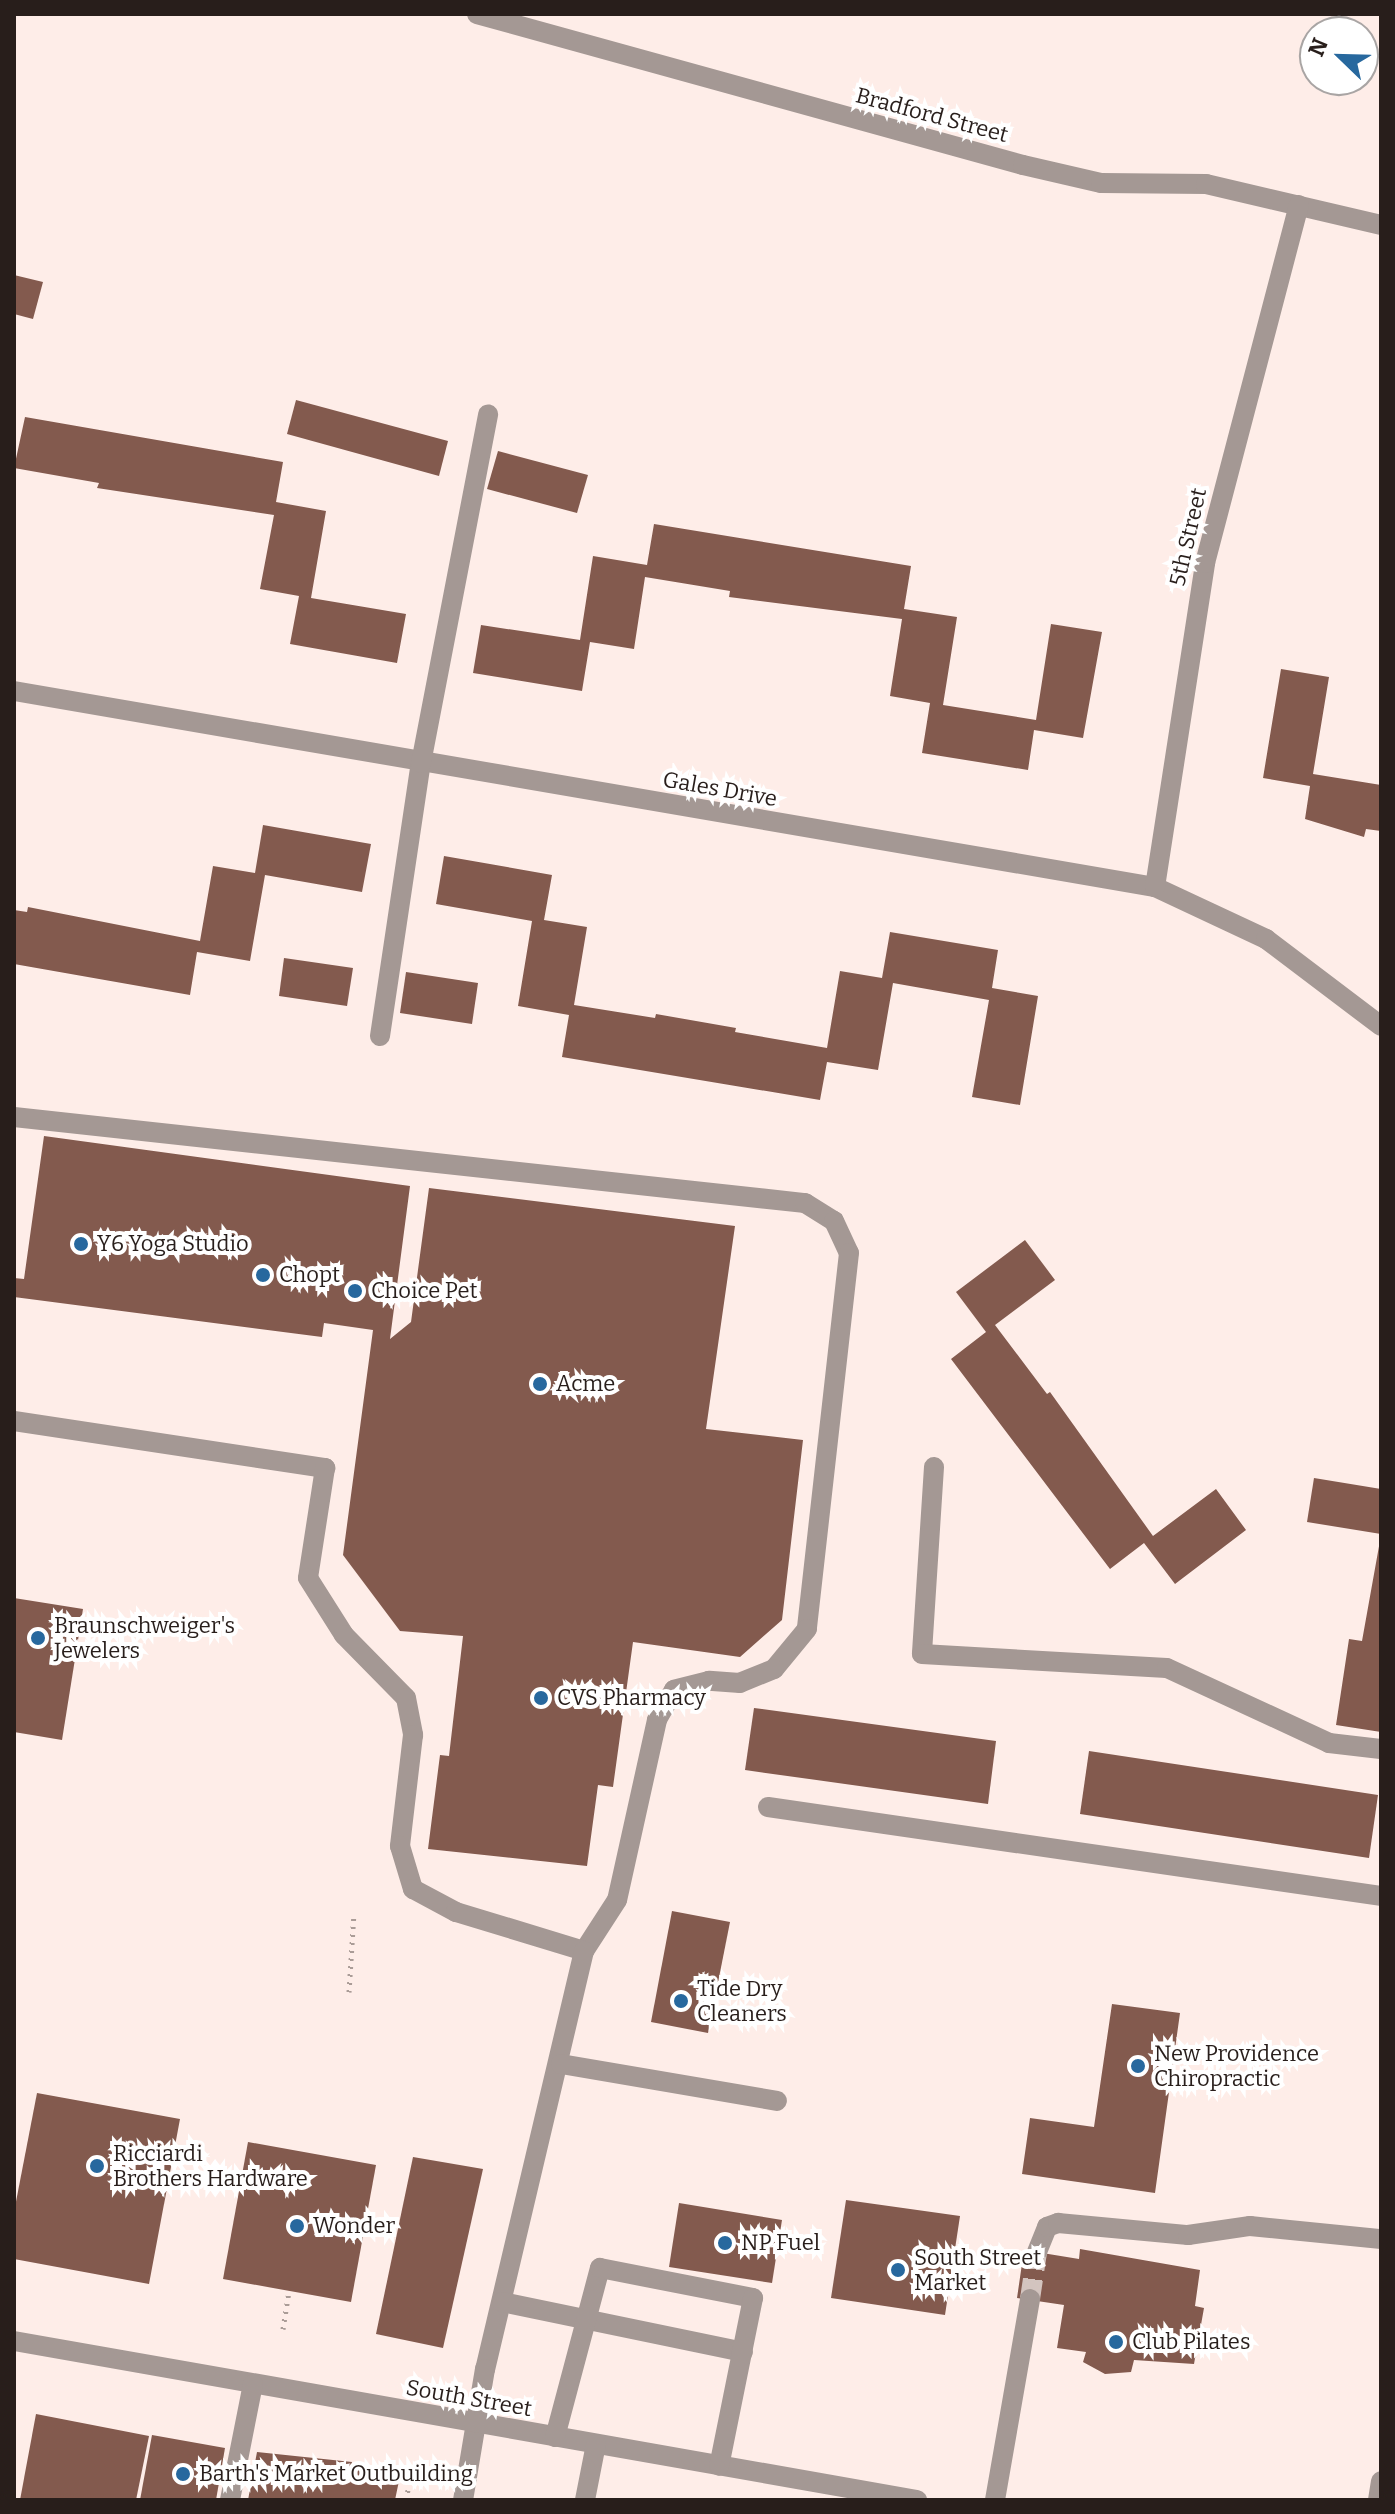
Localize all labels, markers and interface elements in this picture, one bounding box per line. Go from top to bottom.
north arrow [1299,16,1379,96]
text: N [1303,34,1334,60]
street label: Bradford Street [853,82,1011,148]
street label: 5th Street [1164,485,1212,589]
street label: Gales Drive [661,766,779,812]
place label: Y6 Yoga Studio [97,1231,249,1257]
marker: Y6 Yoga Studio [72,1235,90,1253]
place label: Chopt [279,1262,340,1288]
marker: Chopt [254,1266,272,1284]
place label: Choice Pet [371,1278,478,1304]
marker: Choice Pet [346,1282,364,1300]
place label: Acme [556,1371,615,1397]
marker: Acme [531,1375,549,1393]
place label: Braunschweiger's Jewelers [54,1612,235,1664]
marker: Braunschweiger's Jewelers [29,1629,47,1647]
place label: CVS Pharmacy [557,1685,706,1711]
marker: CVS Pharmacy [532,1689,550,1707]
place label: Tide Dry Cleaners [697,1975,787,2026]
marker: Tide Dry Cleaners [672,1992,690,2010]
place label: New Providence Chiropractic [1154,2040,1319,2092]
marker: New Providence Chiropractic [1129,2057,1147,2075]
place label: Ricciardi Brothers Hardware [113,2140,308,2192]
marker: Ricciardi Brothers Hardware [88,2157,106,2175]
place label: Wonder [313,2213,395,2239]
marker: Wonder [288,2217,306,2235]
place label: NP Fuel [741,2230,820,2256]
marker: NP Fuel [716,2234,734,2252]
place label: South Street Market [914,2244,1041,2296]
marker: South Street Market [889,2261,907,2279]
place label: Club Pilates [1132,2329,1250,2355]
marker: Club Pilates [1107,2333,1125,2351]
street label: South Street [404,2374,534,2422]
place label: Barth's Market Outbuilding [199,2461,473,2487]
marker: Barth's Market Outbuilding [174,2465,192,2483]

